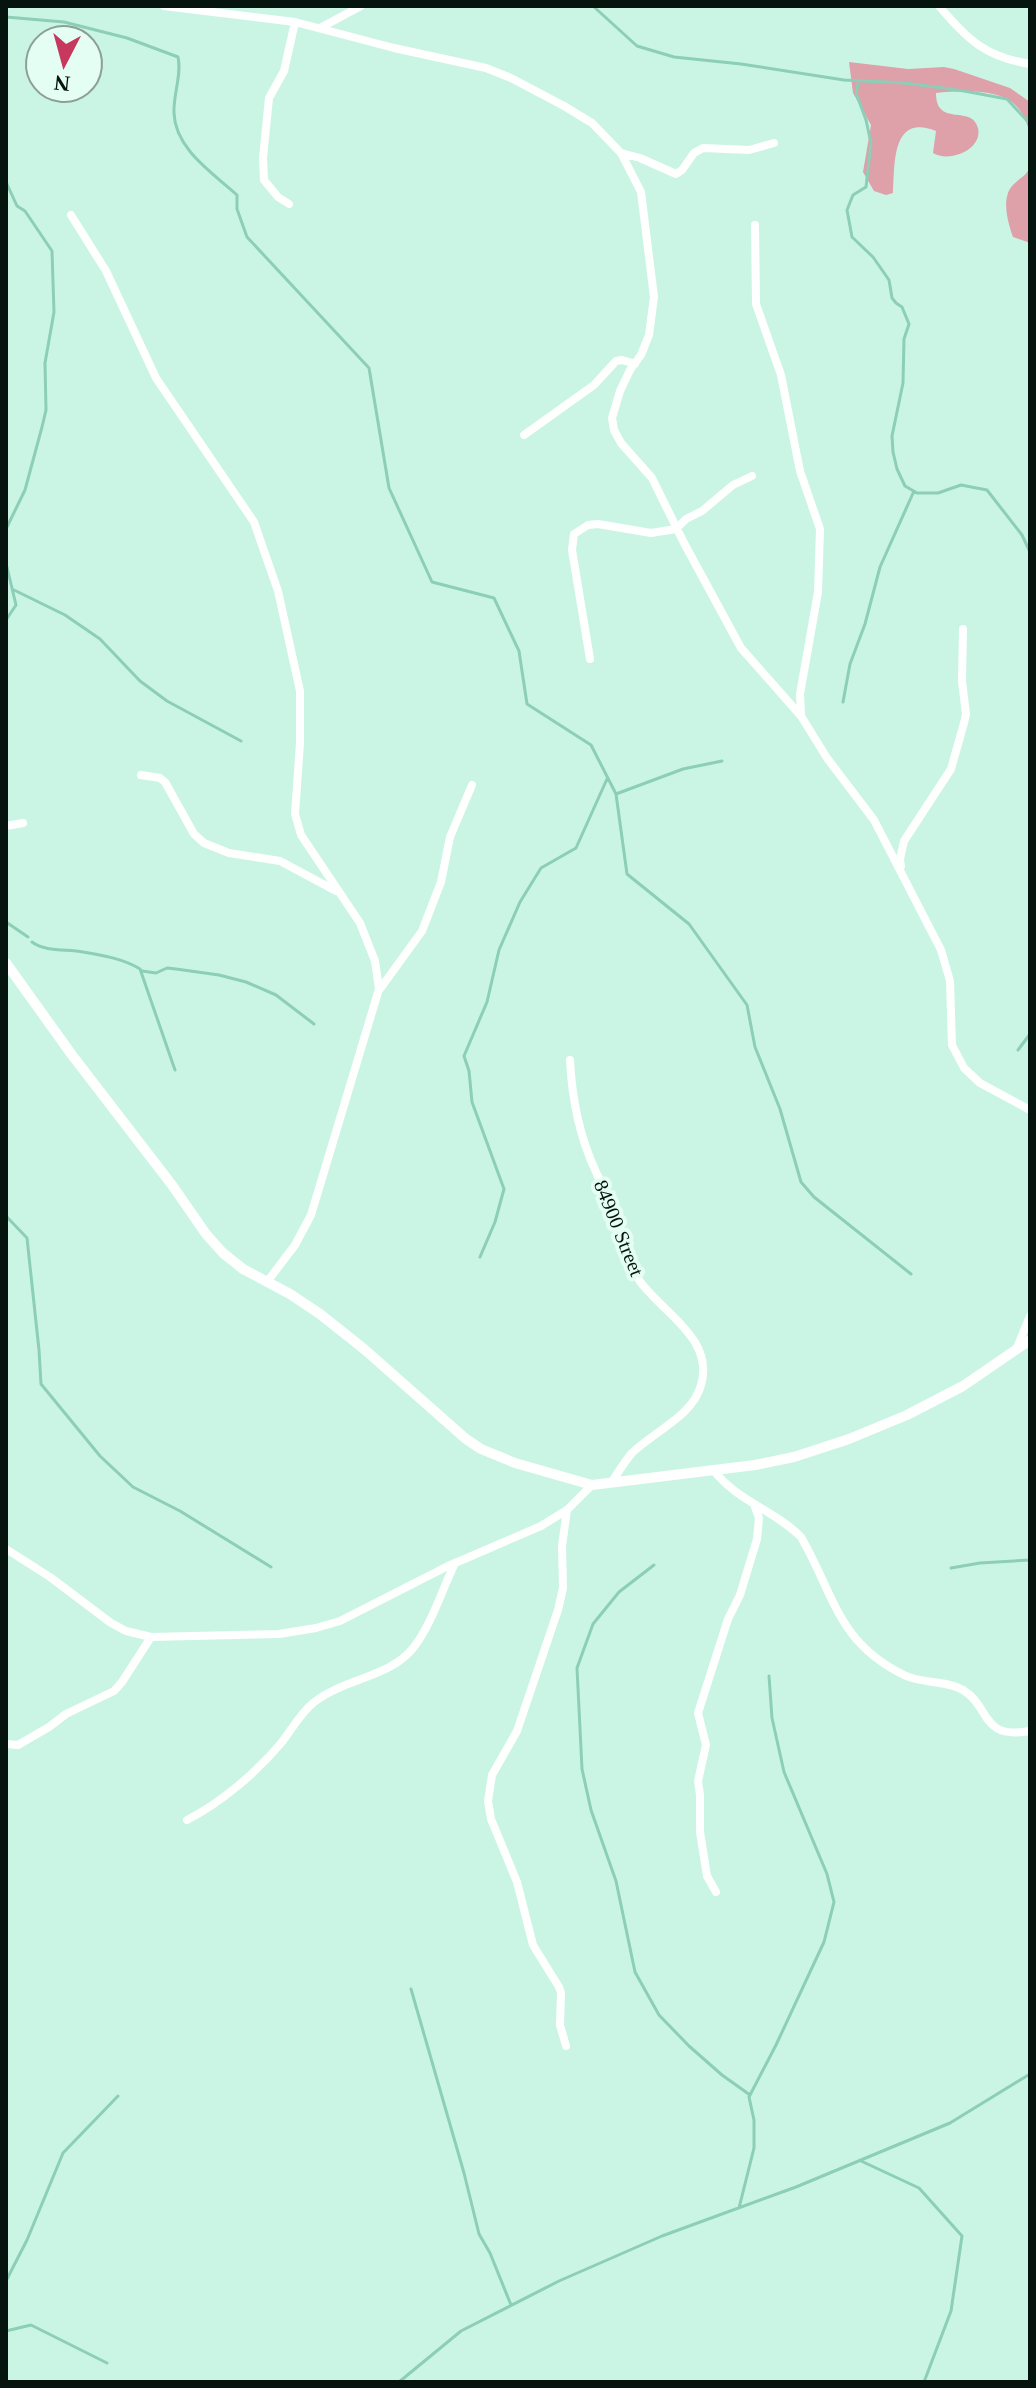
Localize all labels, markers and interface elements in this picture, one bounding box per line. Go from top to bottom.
north arrow [24,24,104,104]
text: N [53,70,71,97]
street label: 84900 Street [590,1177,648,1280]

